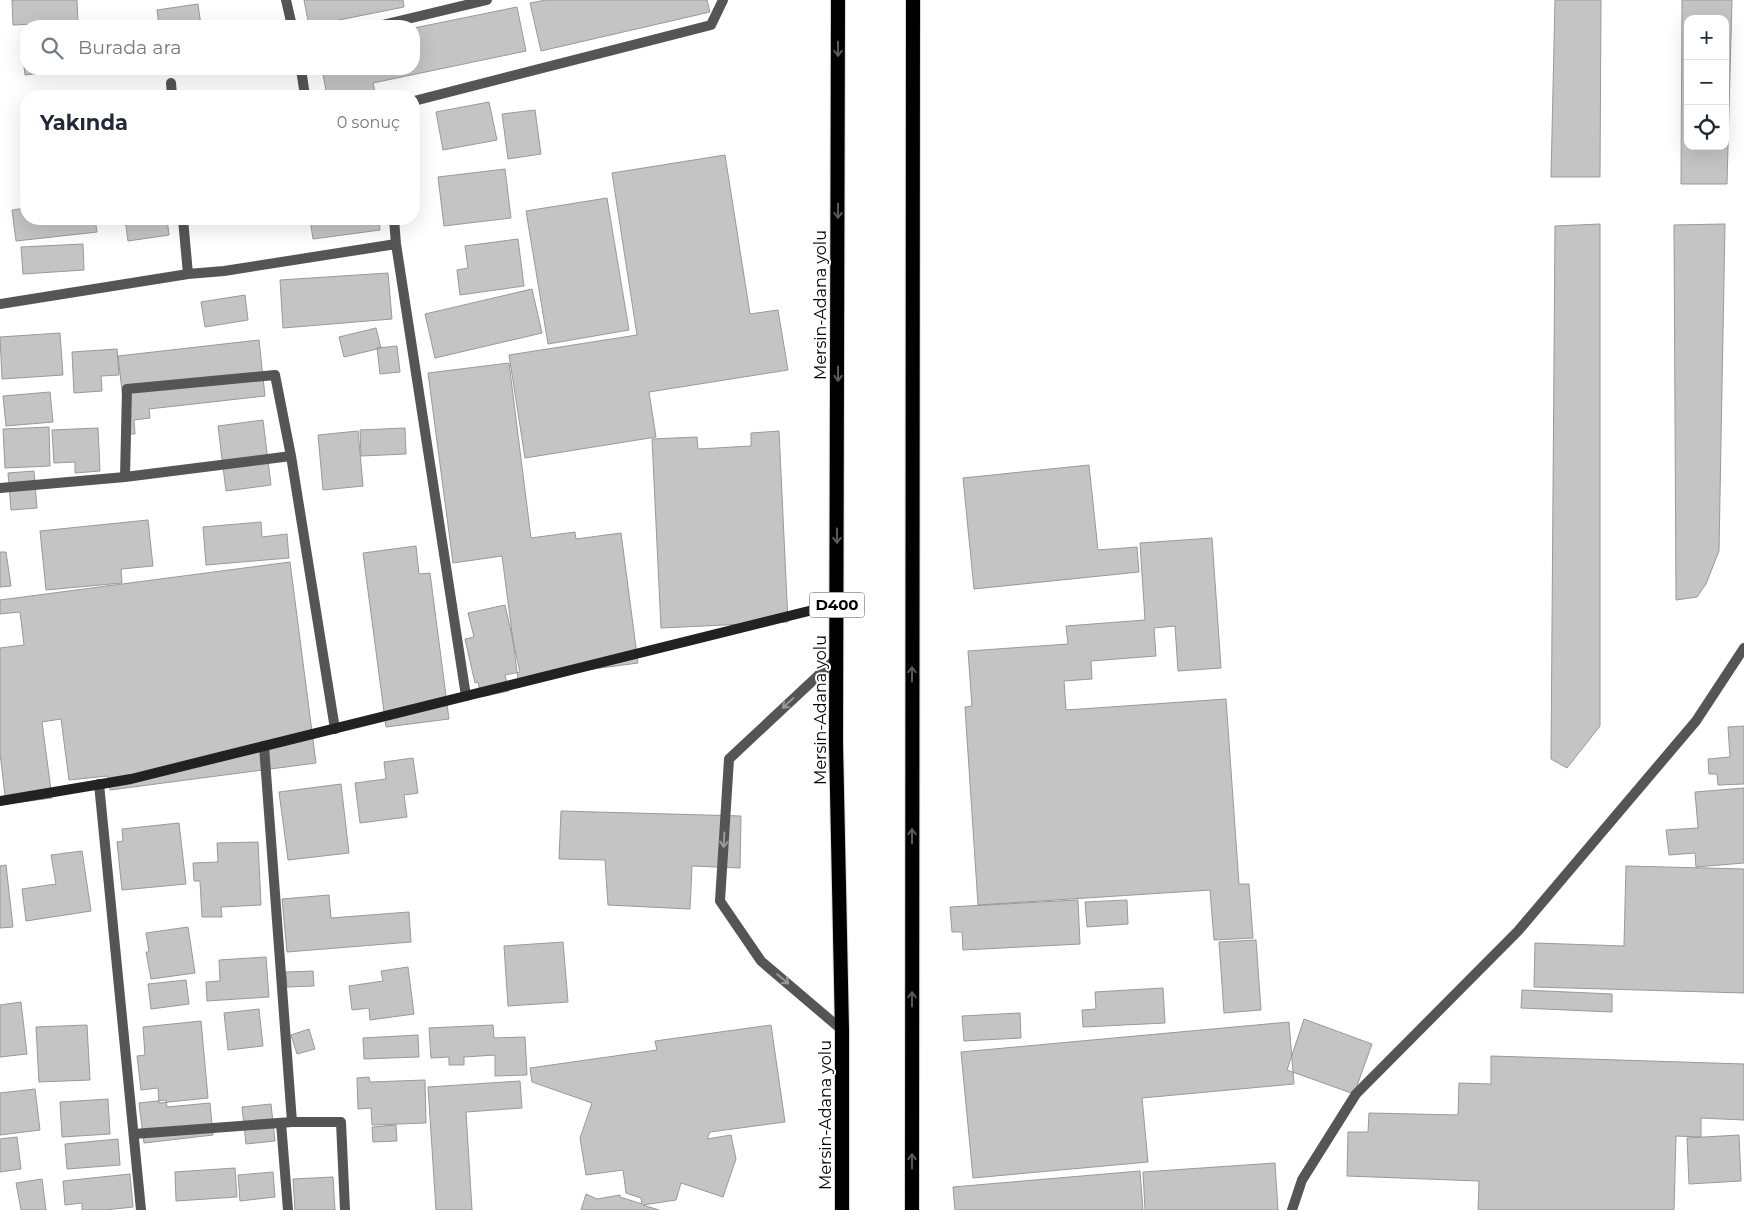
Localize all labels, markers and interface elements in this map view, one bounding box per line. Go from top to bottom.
map controls [1684,15,1729,150]
button: + [1684,15,1729,60]
search box [20,20,420,75]
icon: search [38,34,66,62]
text: Burada ara [78,36,182,59]
one-way arrow [833,40,843,56]
button: − [1684,60,1729,105]
button: locate [1684,105,1729,150]
text: Yakında [40,110,128,135]
text: 0 sonuç [337,113,400,132]
one-way arrow [833,202,843,219]
street label: Mersin-Adana yolu [811,230,830,380]
one-way arrow [833,365,843,381]
one-way arrow [832,528,842,544]
road number: D400 [810,592,864,618]
street label: Mersin-Adana yolu [811,635,830,785]
one-way arrow [907,666,917,682]
one-way arrow [782,697,795,709]
one-way arrow [907,829,917,845]
one-way arrow [719,831,728,847]
one-way arrow [776,974,789,985]
one-way arrow [907,991,917,1008]
street label: Mersin-Adana yolu [816,1040,835,1190]
one-way arrow [907,1154,917,1170]

